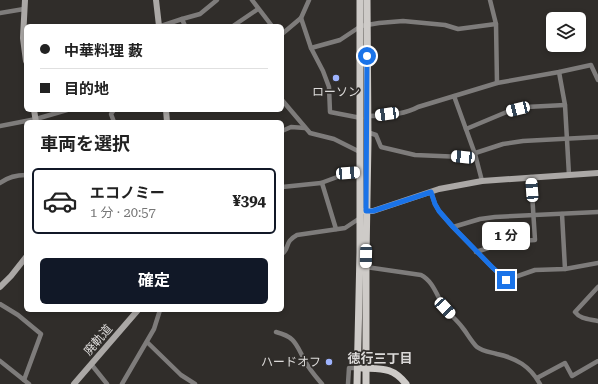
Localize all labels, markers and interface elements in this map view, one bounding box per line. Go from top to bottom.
map controls [546,12,586,52]
button: layers [546,12,586,52]
text: 中華料理 藪 [64,42,143,60]
route start [358,47,376,65]
marker: ローソン [331,73,341,83]
text: 目的地 [64,80,109,98]
place label: ローソン [312,85,360,99]
car [505,100,531,118]
car [374,106,400,122]
text: 車両を選択 [40,133,130,154]
car [450,150,476,164]
car [336,166,360,180]
car [525,178,539,202]
icon: car [42,183,78,219]
text: エコノミー [90,184,165,202]
text: ¥394 [232,192,266,210]
text: 1 分 · 20:57 [90,205,156,220]
callout: 1 分 [482,222,530,250]
text: 1 分 [494,228,518,243]
car [360,244,372,268]
button: 確定 [40,258,268,304]
route end [497,271,515,289]
car [432,295,458,321]
street label: 廃軌道 [81,322,115,358]
district label: 徳行三丁目 [347,351,413,366]
place label: ハードオフ [261,355,321,369]
marker: ハードオフ [324,357,334,367]

